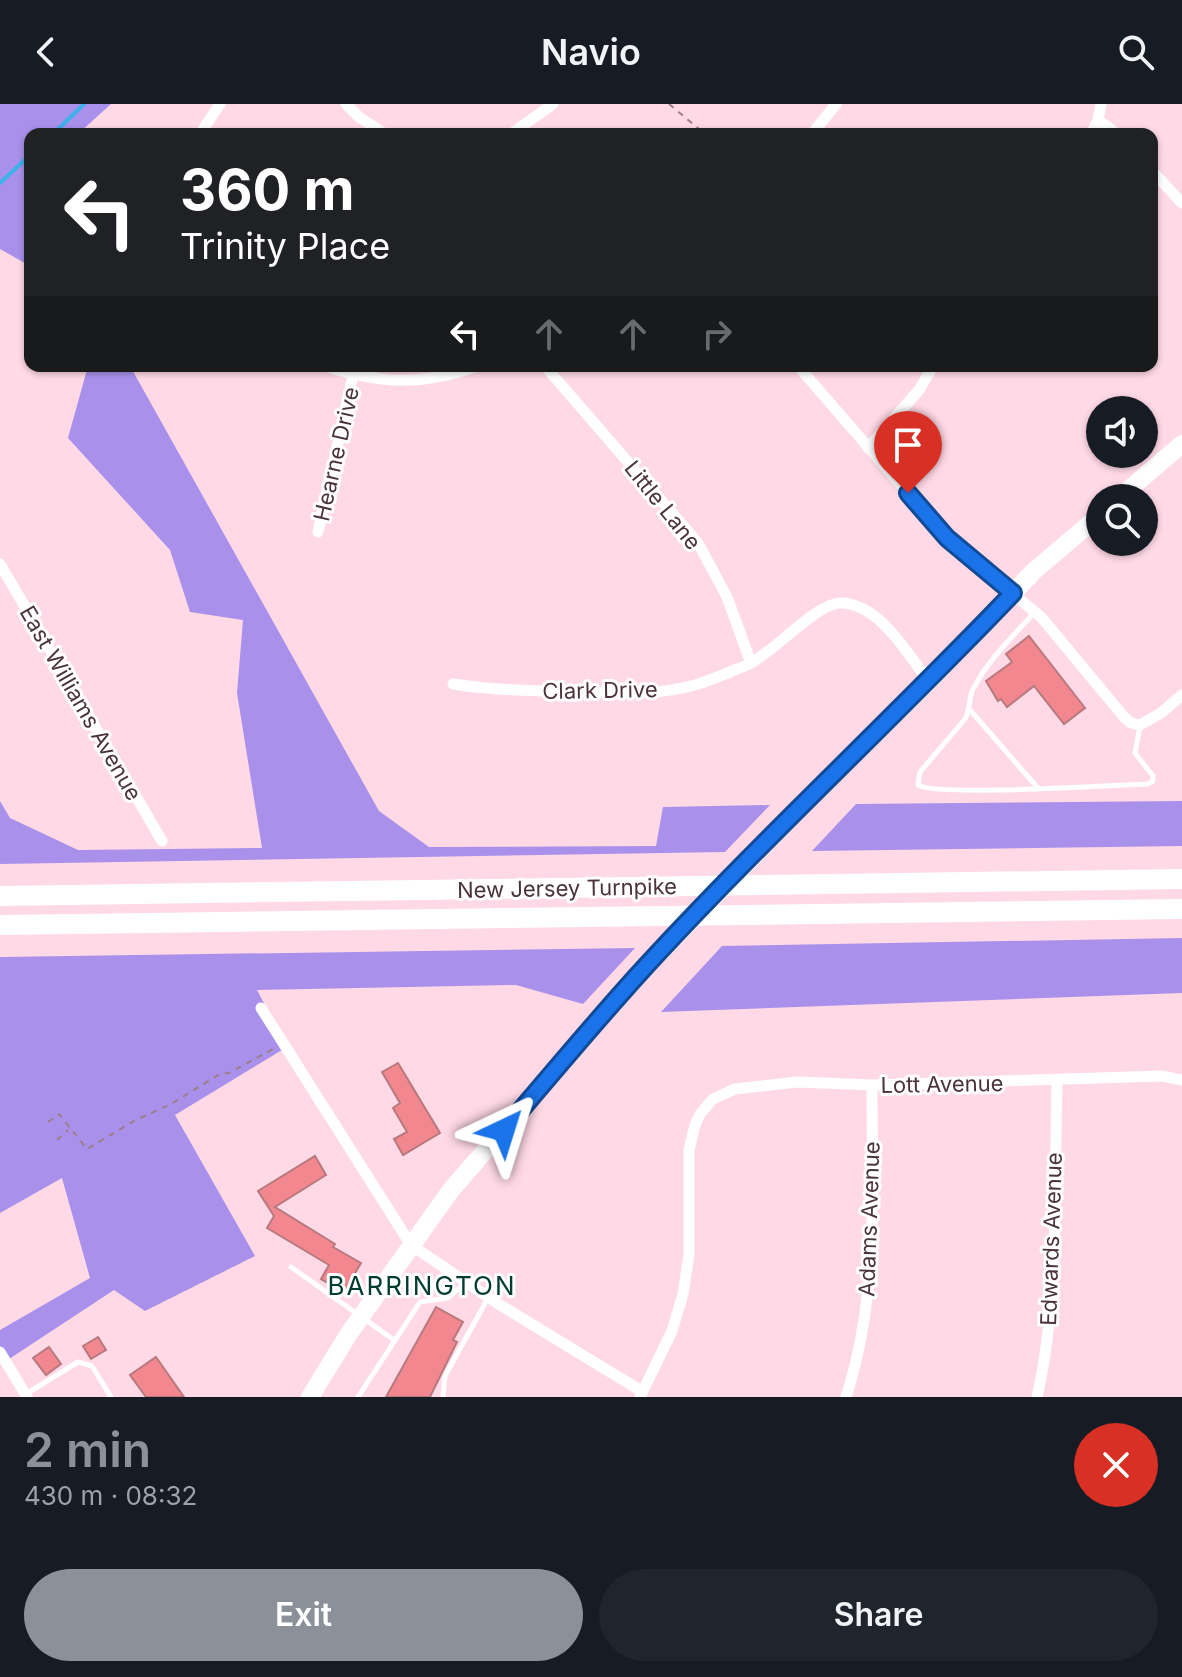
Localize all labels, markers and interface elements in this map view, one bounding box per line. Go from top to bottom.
icon: back [24,30,68,74]
text: Navio [541,30,641,74]
icon: search [1114,30,1158,74]
text: 360 m [180,156,355,224]
icon: left [48,160,152,264]
text: Trinity Place [180,224,390,268]
icon: left [443,312,487,356]
icon: ahead [527,312,571,356]
icon: ahead [611,312,655,356]
icon: right [695,312,739,356]
street label: Hearne Drive [308,384,364,524]
map controls [1086,396,1158,556]
button: sound [1086,396,1158,468]
pin [874,411,942,493]
icon: arrive [886,423,930,467]
street label: Little Lane [619,455,707,555]
button: search [1086,484,1158,556]
street label: East Williams Avenue [15,601,147,805]
street label: Clark Drive [542,676,658,704]
street label: New Jersey Turnpike [457,873,677,903]
street label: Lott Avenue [880,1070,1004,1098]
position arrow [462,1088,546,1172]
street label: Adams Avenue [853,1141,885,1297]
street label: Edwards Avenue [1035,1152,1067,1326]
district label: BARRINGTON [327,1270,517,1301]
text: 2 min [24,1420,151,1479]
button: close [1074,1423,1158,1507]
text: 430 m · 08:32 [24,1480,197,1511]
button: Exit [24,1569,583,1661]
button: Share [599,1569,1158,1661]

